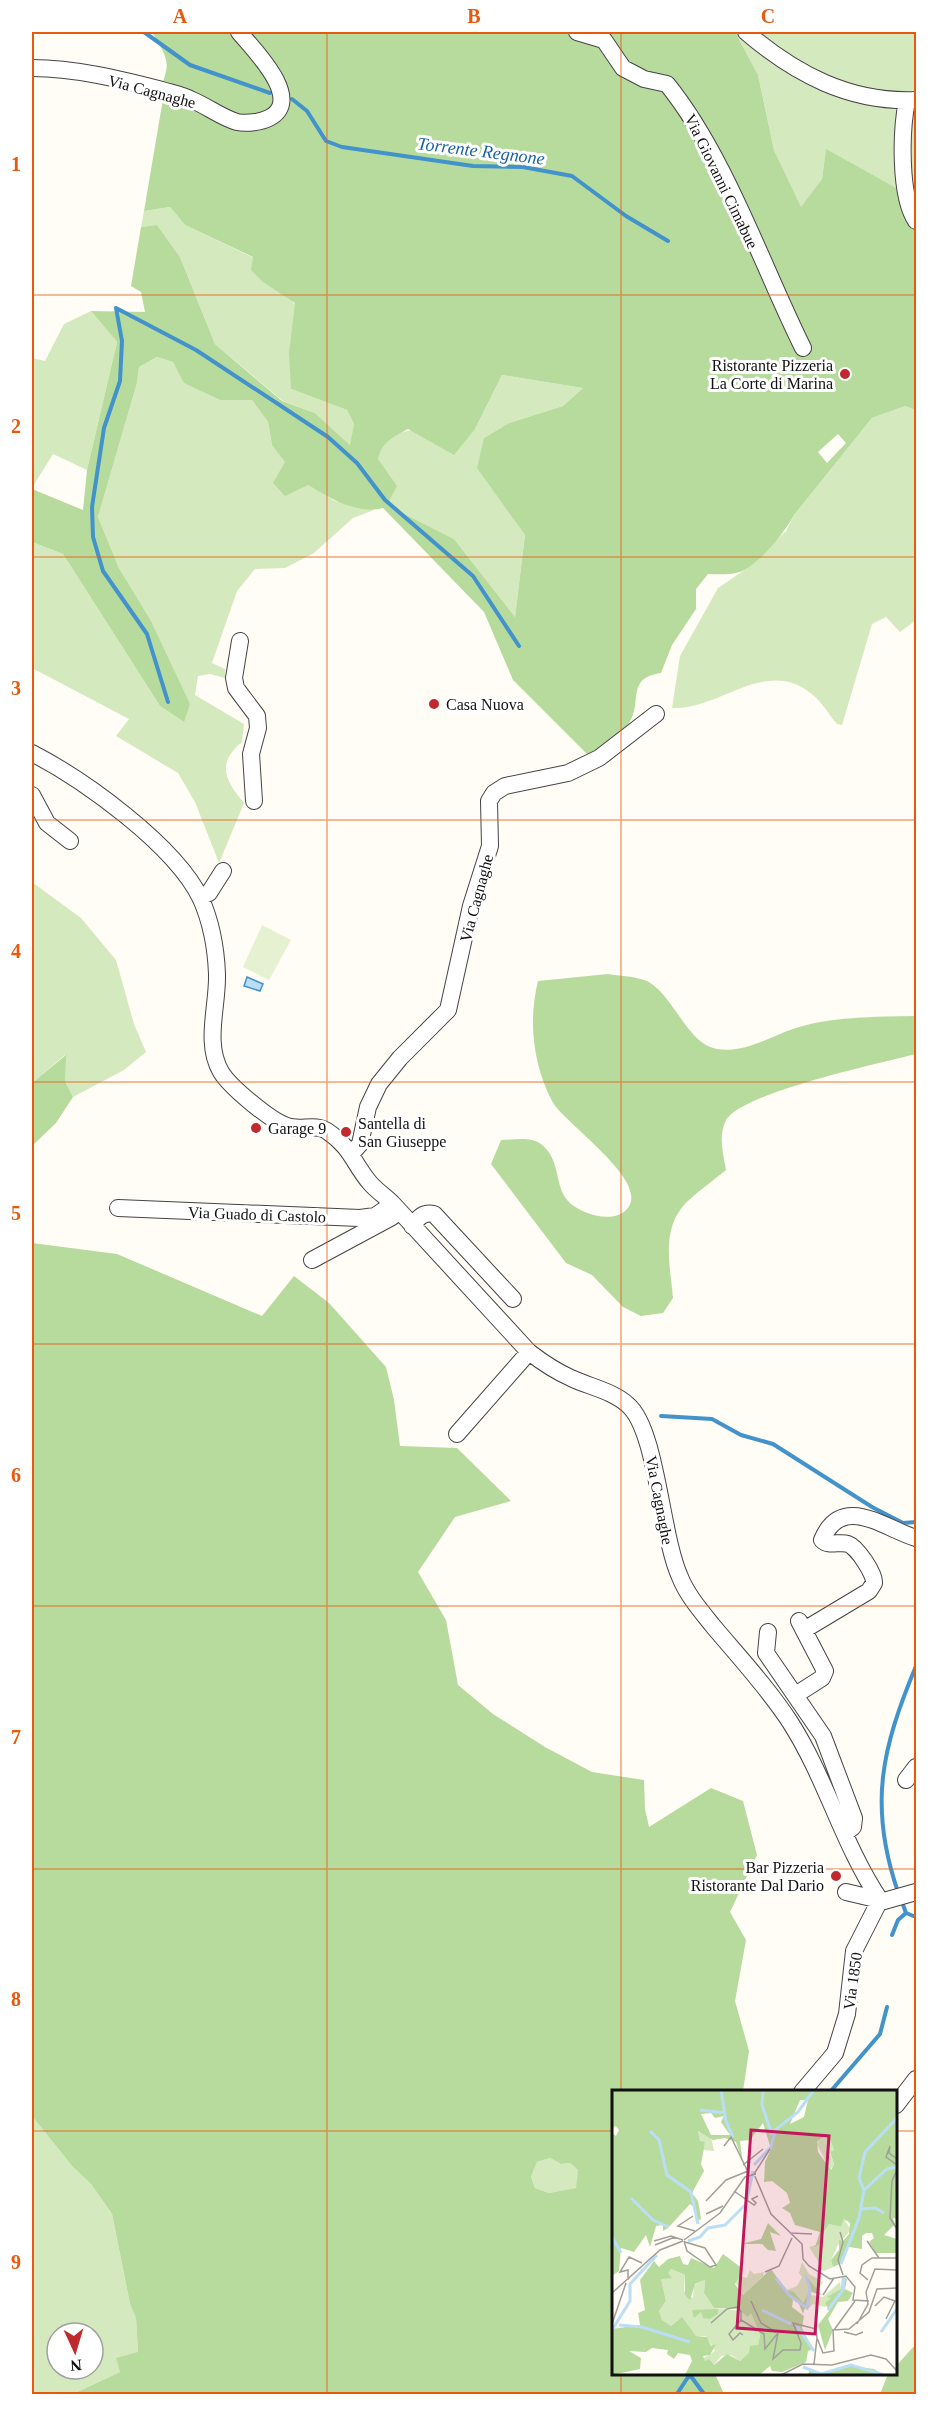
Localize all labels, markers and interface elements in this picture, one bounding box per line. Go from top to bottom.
text: A [173,5,188,27]
text: B [467,5,481,27]
text: C [761,5,775,27]
street label: Via Cagnaghe [106,72,198,112]
street label: Via Giovanni Cimabue [682,111,762,251]
water label: Torrente Regnone [416,133,546,169]
text: 1 [11,153,21,175]
place label: Ristorante Pizzeria La Corte di Marina [710,357,833,392]
marker: Ristorante Pizzeria La Corte di Marina [838,367,852,381]
text: 2 [11,415,21,437]
text: 3 [11,677,21,699]
place label: Casa Nuova [446,696,524,713]
marker: Casa Nuova [427,697,441,711]
street label: Via Cagnaghe [457,852,497,944]
text: 4 [11,940,21,962]
place label: Santella di San Giuseppe [358,1115,446,1151]
place label: Garage 9 [268,1120,326,1138]
marker: Garage 9 [249,1121,263,1135]
marker: Santella di San Giuseppe [339,1125,353,1139]
text: 5 [11,1202,21,1224]
street label: Via Guado di Castolo [188,1204,326,1225]
street label: Via Cagnaghe [642,1454,676,1546]
text: 6 [11,1464,21,1486]
text: 7 [11,1726,21,1748]
place label: Bar Pizzeria Ristorante Dal Dario [691,1859,824,1894]
marker: Bar Pizzeria Ristorante Dal Dario [829,1869,843,1883]
street label: Via 1850 [840,1951,865,2011]
text: 8 [11,1988,21,2010]
inset map [612,2090,897,2375]
text: 9 [11,2251,21,2273]
north arrow [45,2321,105,2381]
text: N [69,2357,82,2374]

